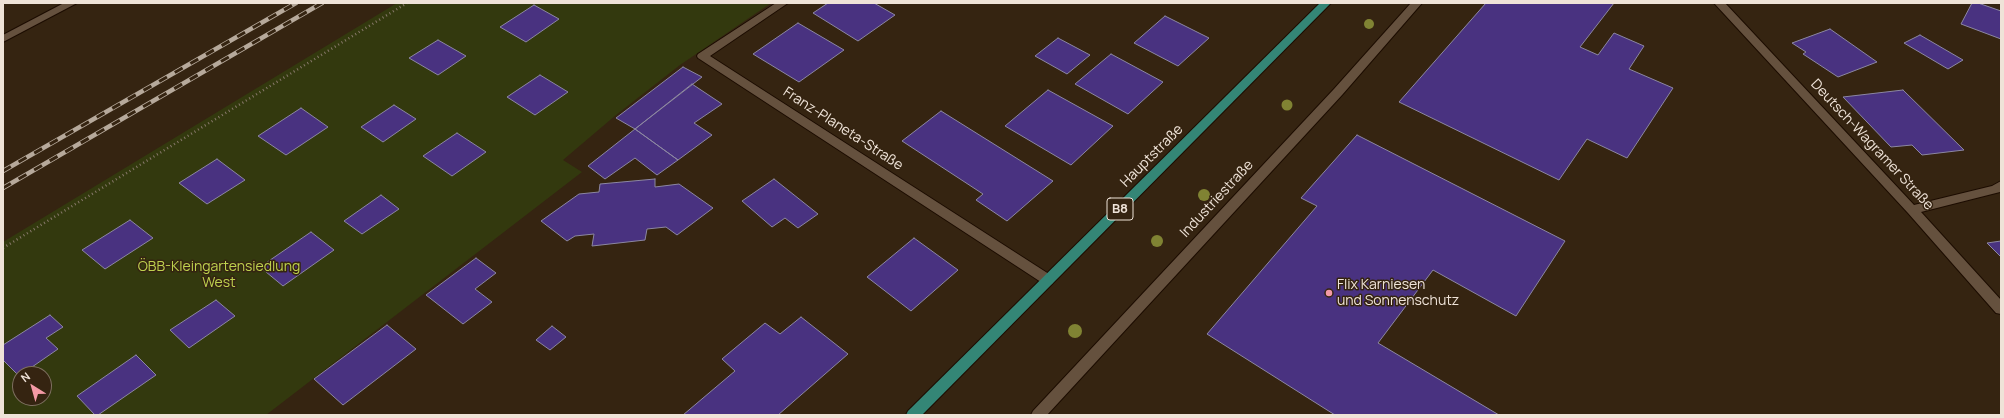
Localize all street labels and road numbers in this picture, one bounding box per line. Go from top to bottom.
street label: Deutsch-Wagramer Straße [1807,76,1937,214]
street label: Franz-Planeta-Straße [780,84,906,174]
street label: Hauptstraße [1117,121,1187,191]
street label: Industriestraße [1177,157,1257,241]
road number: B8 [1107,198,1133,220]

